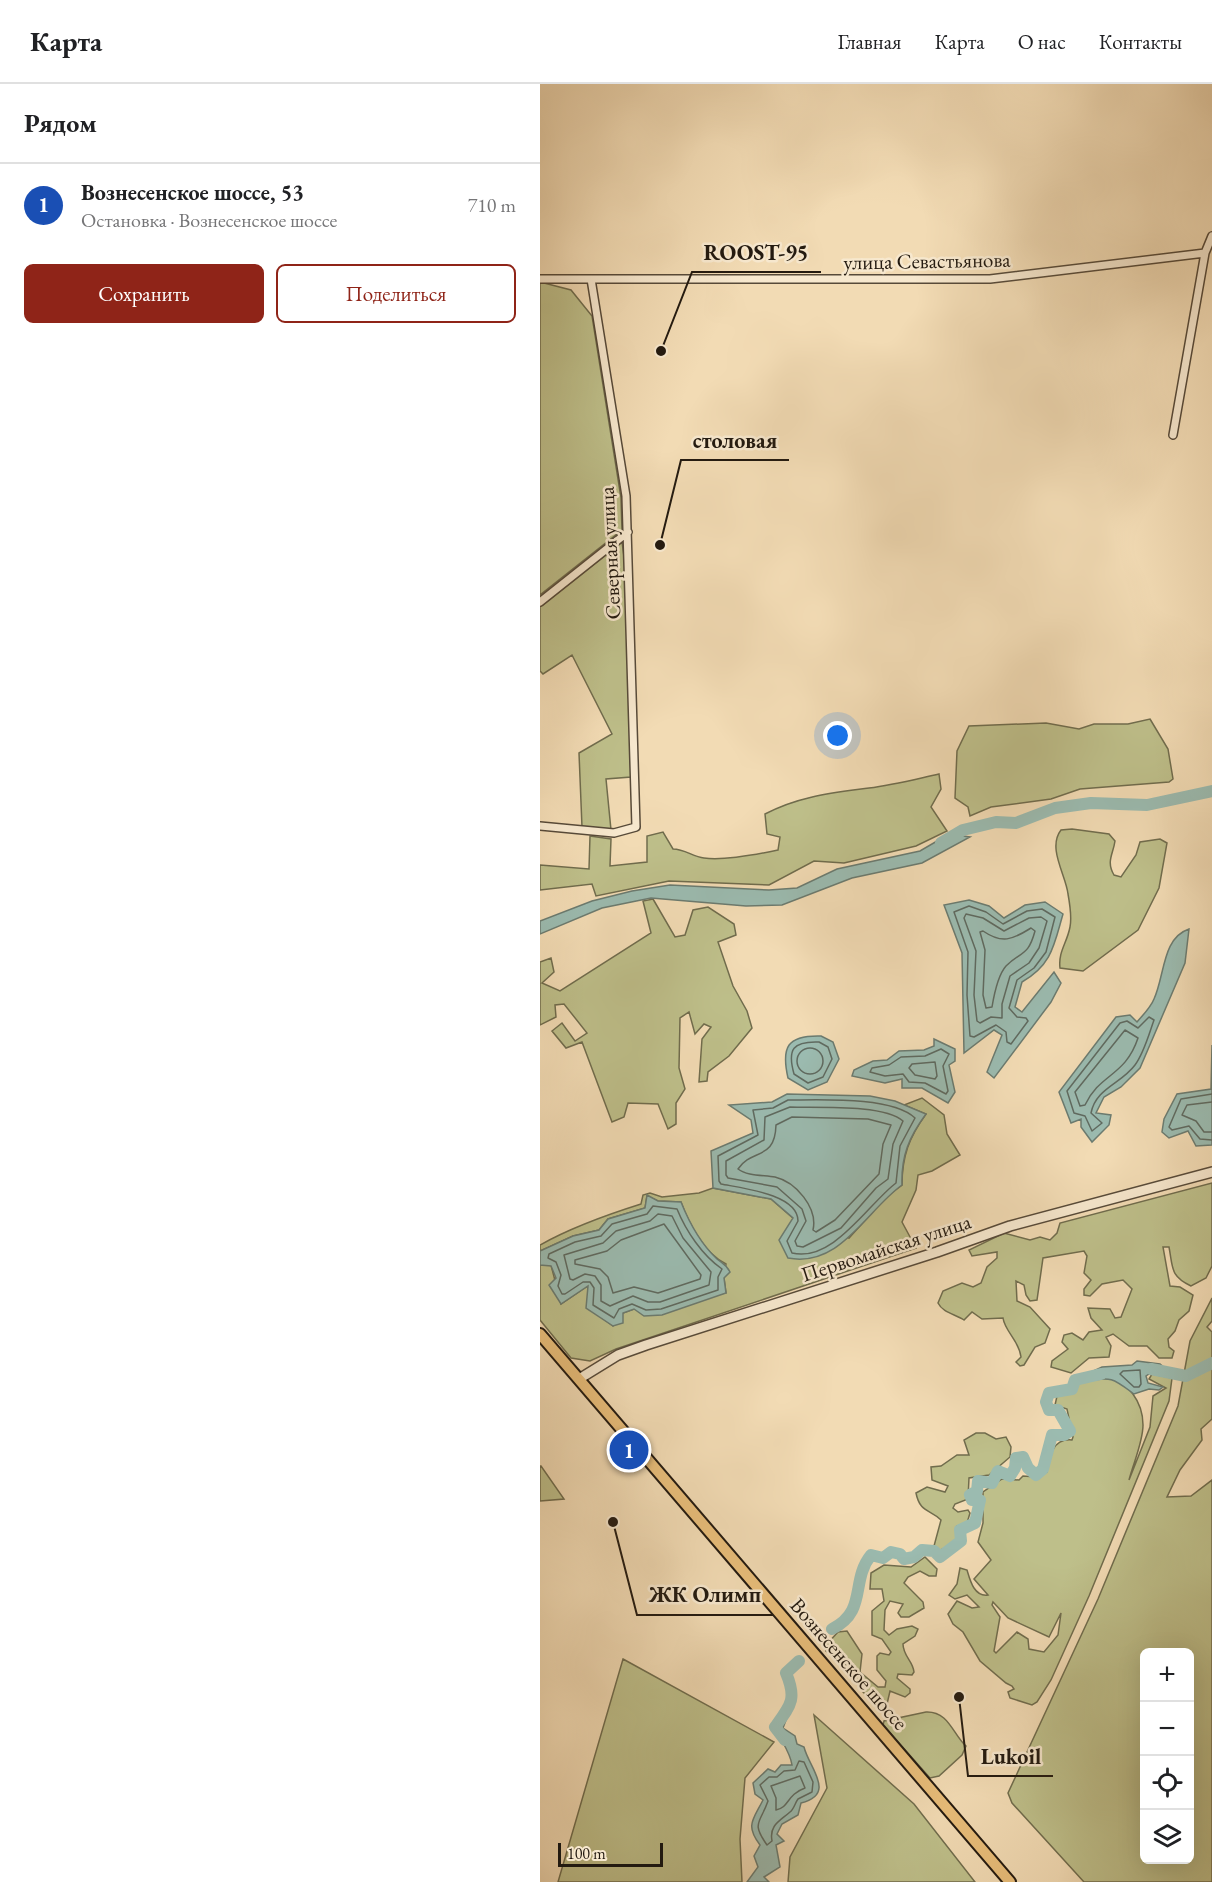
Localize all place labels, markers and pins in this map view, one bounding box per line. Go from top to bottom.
callout: ROOST-95 [692,232,821,272]
callout: столовая [681,420,789,460]
pin: 1 [610,1428,649,1472]
callout: ЖК Олимп [637,1575,773,1615]
callout: Lukoil [968,1736,1053,1776]

